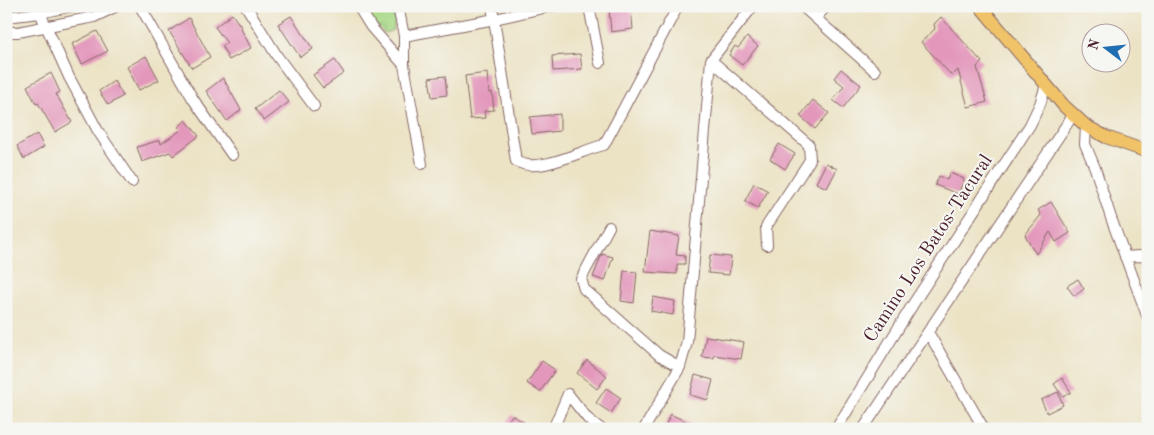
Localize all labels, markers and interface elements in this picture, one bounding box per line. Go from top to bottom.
north arrow [1082,22,1132,72]
text: N [1086,37,1103,52]
street label: Camino Los Batos-Tacural [861,152,997,346]

